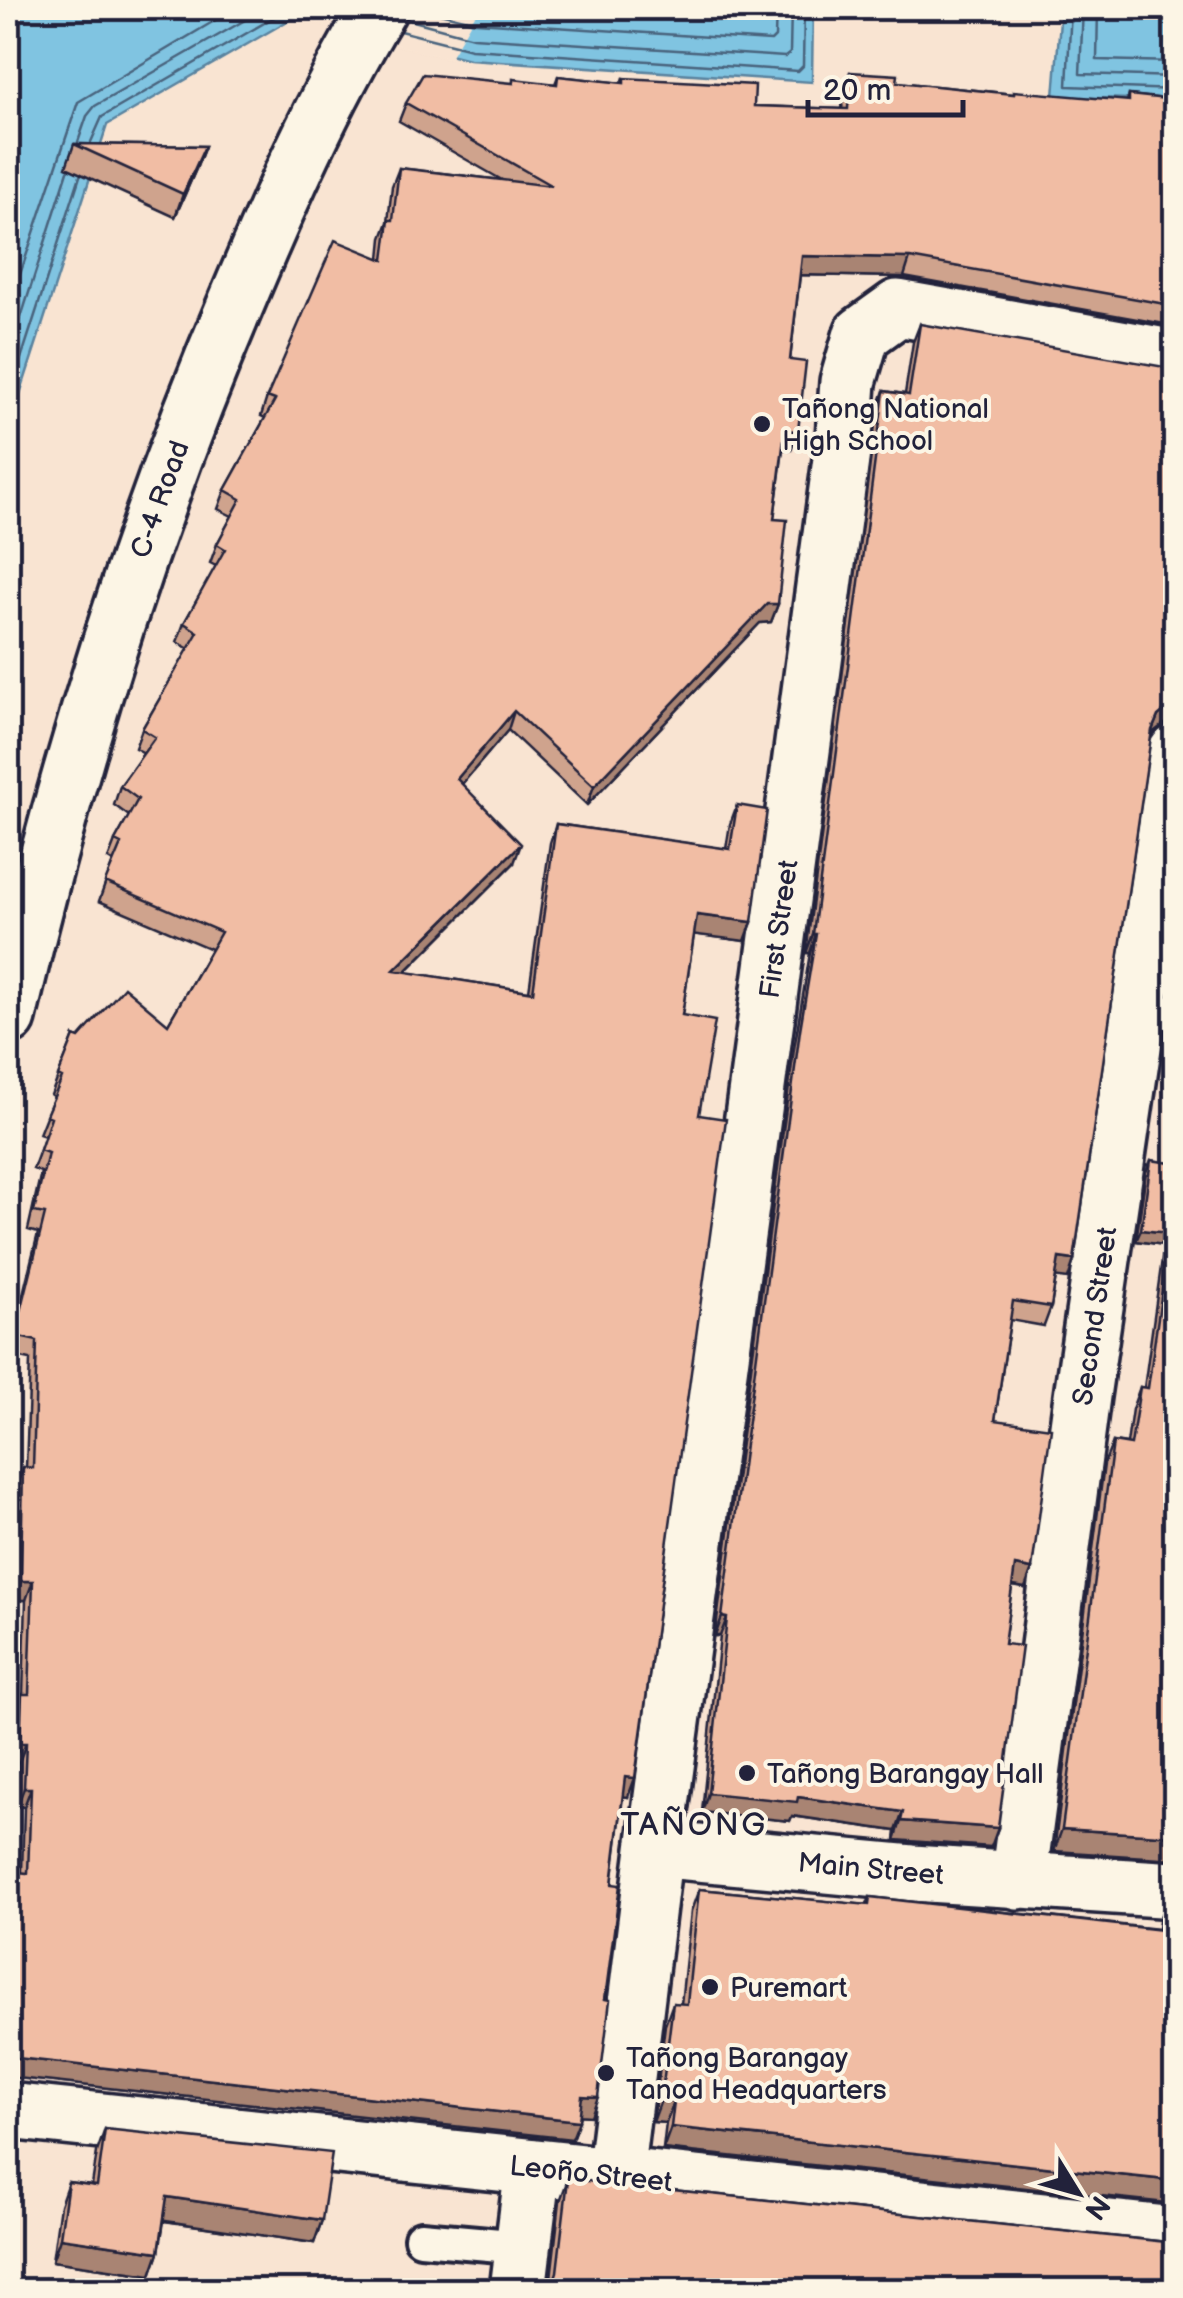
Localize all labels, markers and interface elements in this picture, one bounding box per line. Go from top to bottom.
scale bar [808,55,963,117]
text: 20 m [823,73,891,109]
place label: Tañong National High School [782,393,989,458]
marker: Tañong National High School [751,413,773,435]
street label: C-4 Road [124,436,197,563]
street label: First Street [753,857,806,1001]
street label: Second Street [1067,1224,1124,1408]
place label: Tañong Barangay Hall [767,1758,1043,1791]
marker: Tañong Barangay Hall [736,1762,758,1784]
district label: TAÑONG [620,1806,768,1845]
street label: Main Street [797,1847,946,1892]
place label: Puremart [730,1972,848,2005]
marker: Puremart [699,1976,721,1998]
place label: Tañong Barangay Tanod Headquarters [626,2042,887,2107]
marker: Tañong Barangay Tanod Headquarters [595,2062,617,2084]
north arrow [1028,2143,1128,2243]
street label: Leoño Street [508,2150,674,2199]
text: N [1077,2189,1116,2225]

